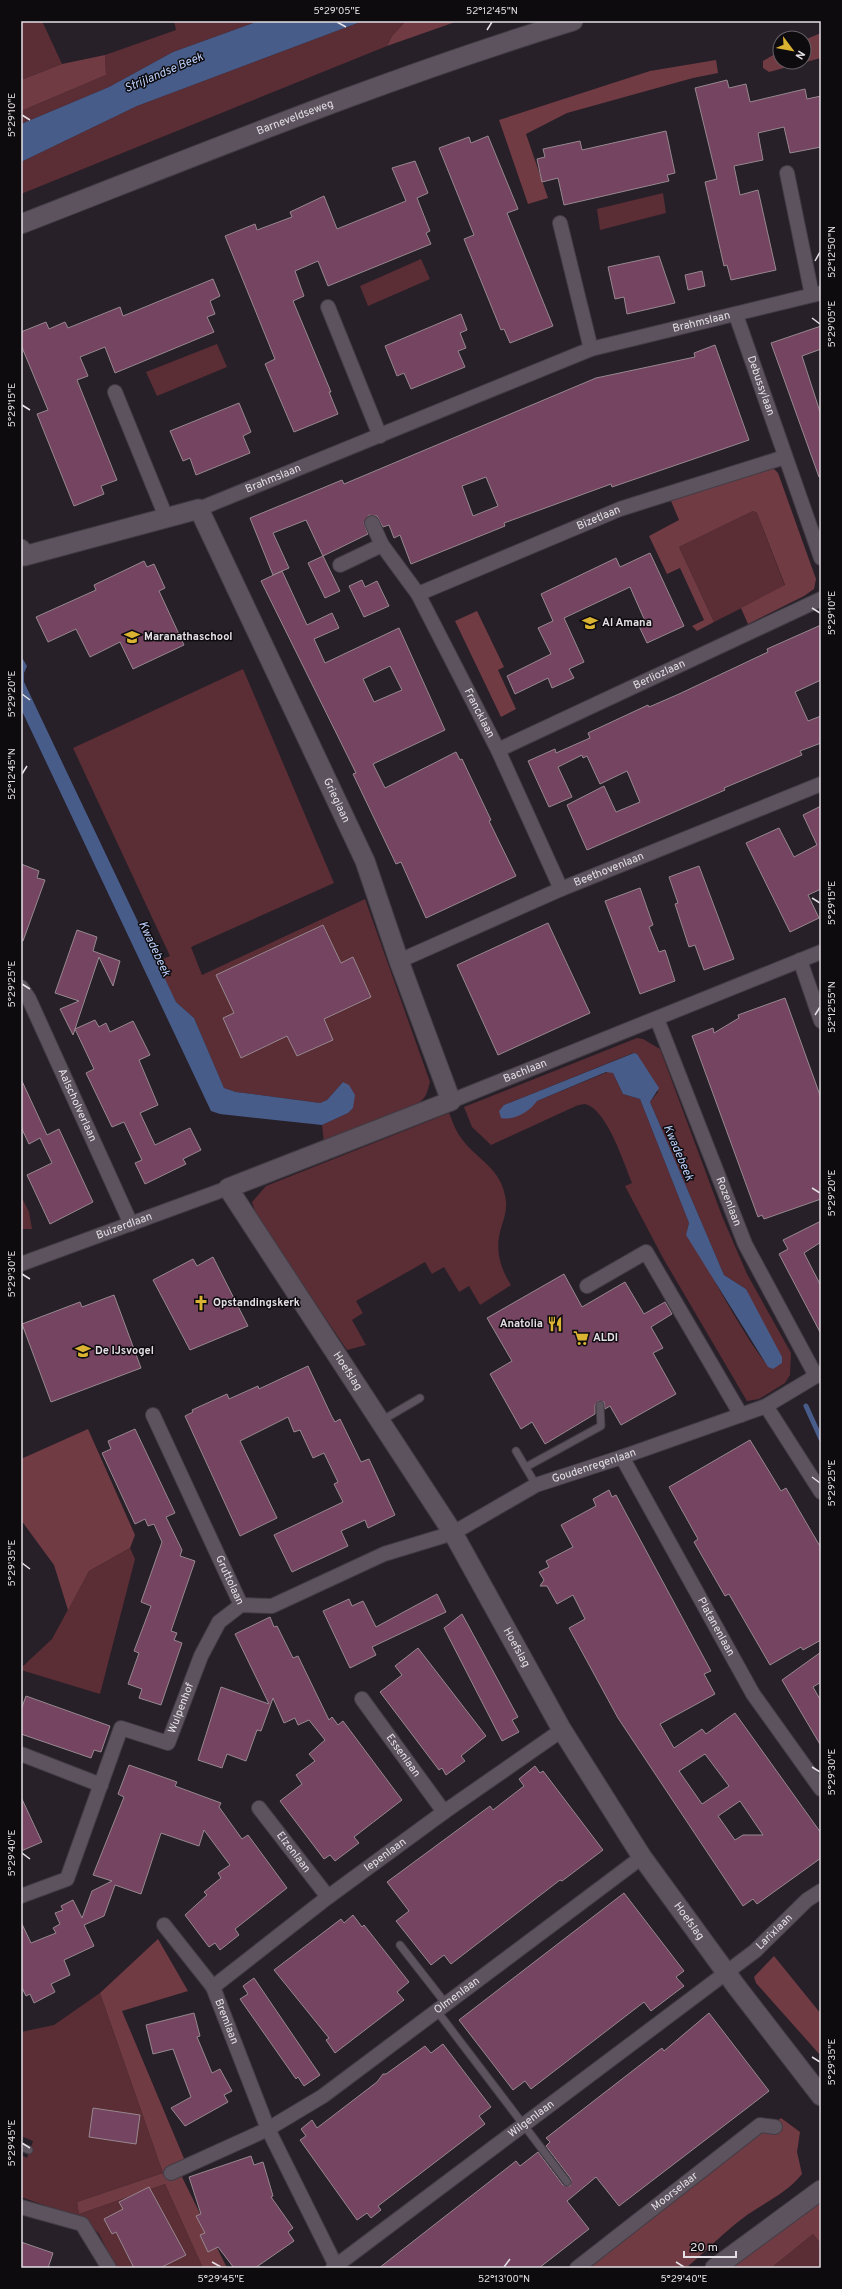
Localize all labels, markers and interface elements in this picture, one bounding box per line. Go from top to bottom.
text: 5°29'05"E [313,5,361,18]
text: 52°12'45"N [466,5,518,18]
north arrow [772,30,812,70]
text: N [792,48,808,62]
water label: Strijlandse Beek [122,49,207,97]
text: 5°29'10"E [6,93,19,137]
street label: Barneveldseweg [255,97,335,138]
text: 52°12'50"N [826,226,839,278]
text: 5°29'05"E [826,300,839,348]
street label: Brahmslaan [671,308,732,336]
street label: Debussylaan [744,354,778,418]
text: 5°29'15"E [6,383,19,427]
street label: Brahmslaan [243,461,303,496]
street label: Bizetlaan [575,503,623,533]
text: 5°29'10"E [826,591,839,635]
school or university icon: Al Amana [581,614,599,632]
place label: Al Amana [602,616,652,630]
school or university icon: Maranathaschool [123,628,141,646]
place label: Maranathaschool [144,630,233,644]
street label: Berliozlaan [631,656,687,693]
text: 5°29'20"E [6,670,19,718]
street label: Francklaan [461,686,498,740]
text: 52°12'45"N [6,748,19,800]
street label: Grieglaan [320,776,353,825]
street label: Beethovenlaan [572,849,646,890]
text: 5°29'15"E [826,881,839,925]
water label: Kwadebeek [134,919,174,980]
text: 5°29'25"E [6,961,19,1007]
text: 52°12'55"N [826,981,839,1033]
street label: Bachlaan [501,1056,549,1086]
street label: Aalscholverlaan [54,1066,100,1144]
water label: Kwadebeek [659,1122,697,1184]
text: 5°29'20"E [826,1169,839,1217]
street label: Rozenlaan [712,1175,744,1228]
street label: Buizerdlaan [94,1209,154,1243]
text: 5°29'30"E [6,1251,19,1297]
church icon: Opstandingskerk [192,1294,210,1312]
place label: Opstandingskerk [213,1296,300,1310]
restaurant icon: Anatolia [546,1315,564,1333]
place label: Anatolia [500,1317,543,1331]
supermarket icon: ALDI [572,1329,590,1347]
place label: ALDI [593,1331,618,1345]
school or university icon: De IJsvogel [74,1342,92,1360]
place label: De IJsvogel [95,1344,154,1358]
street label: Hoefslag [330,1349,365,1393]
street label: Goudenregenlaan [550,1446,638,1486]
text: 5°29'25"E [826,1460,839,1506]
text: 5°29'35"E [6,1540,19,1586]
street label: Gruttolaan [212,1553,247,1607]
street label: Platanenlaan [694,1595,738,1659]
street label: Hoefslag [500,1625,533,1670]
street label: Wulpenhof [165,1681,197,1735]
street label: Essenlaan [383,1731,423,1780]
text: 5°29'30"E [826,1749,839,1795]
text: 5°29'40"E [6,1829,19,1877]
street label: Elzenlaan [273,1829,314,1876]
street label: Iepenlaan [361,1835,409,1875]
street label: Hoefslag [670,1900,707,1943]
street label: Larixlaan [753,1911,796,1953]
street label: Olmenlaan [431,1974,483,2017]
street label: Bremlaan [211,1997,241,2046]
text: 5°29'35"E [826,2039,839,2085]
street label: Wilgenlaan [505,2097,557,2141]
text: 5°29'45"E [6,2120,19,2166]
street label: Moorselaar [649,2169,701,2214]
scale bar [684,2233,736,2259]
text: 20 m [690,2240,718,2256]
text: 5°29'45"E [198,2273,244,2286]
text: 52°13'00"N [478,2273,530,2286]
text: 5°29'40"E [660,2273,708,2286]

